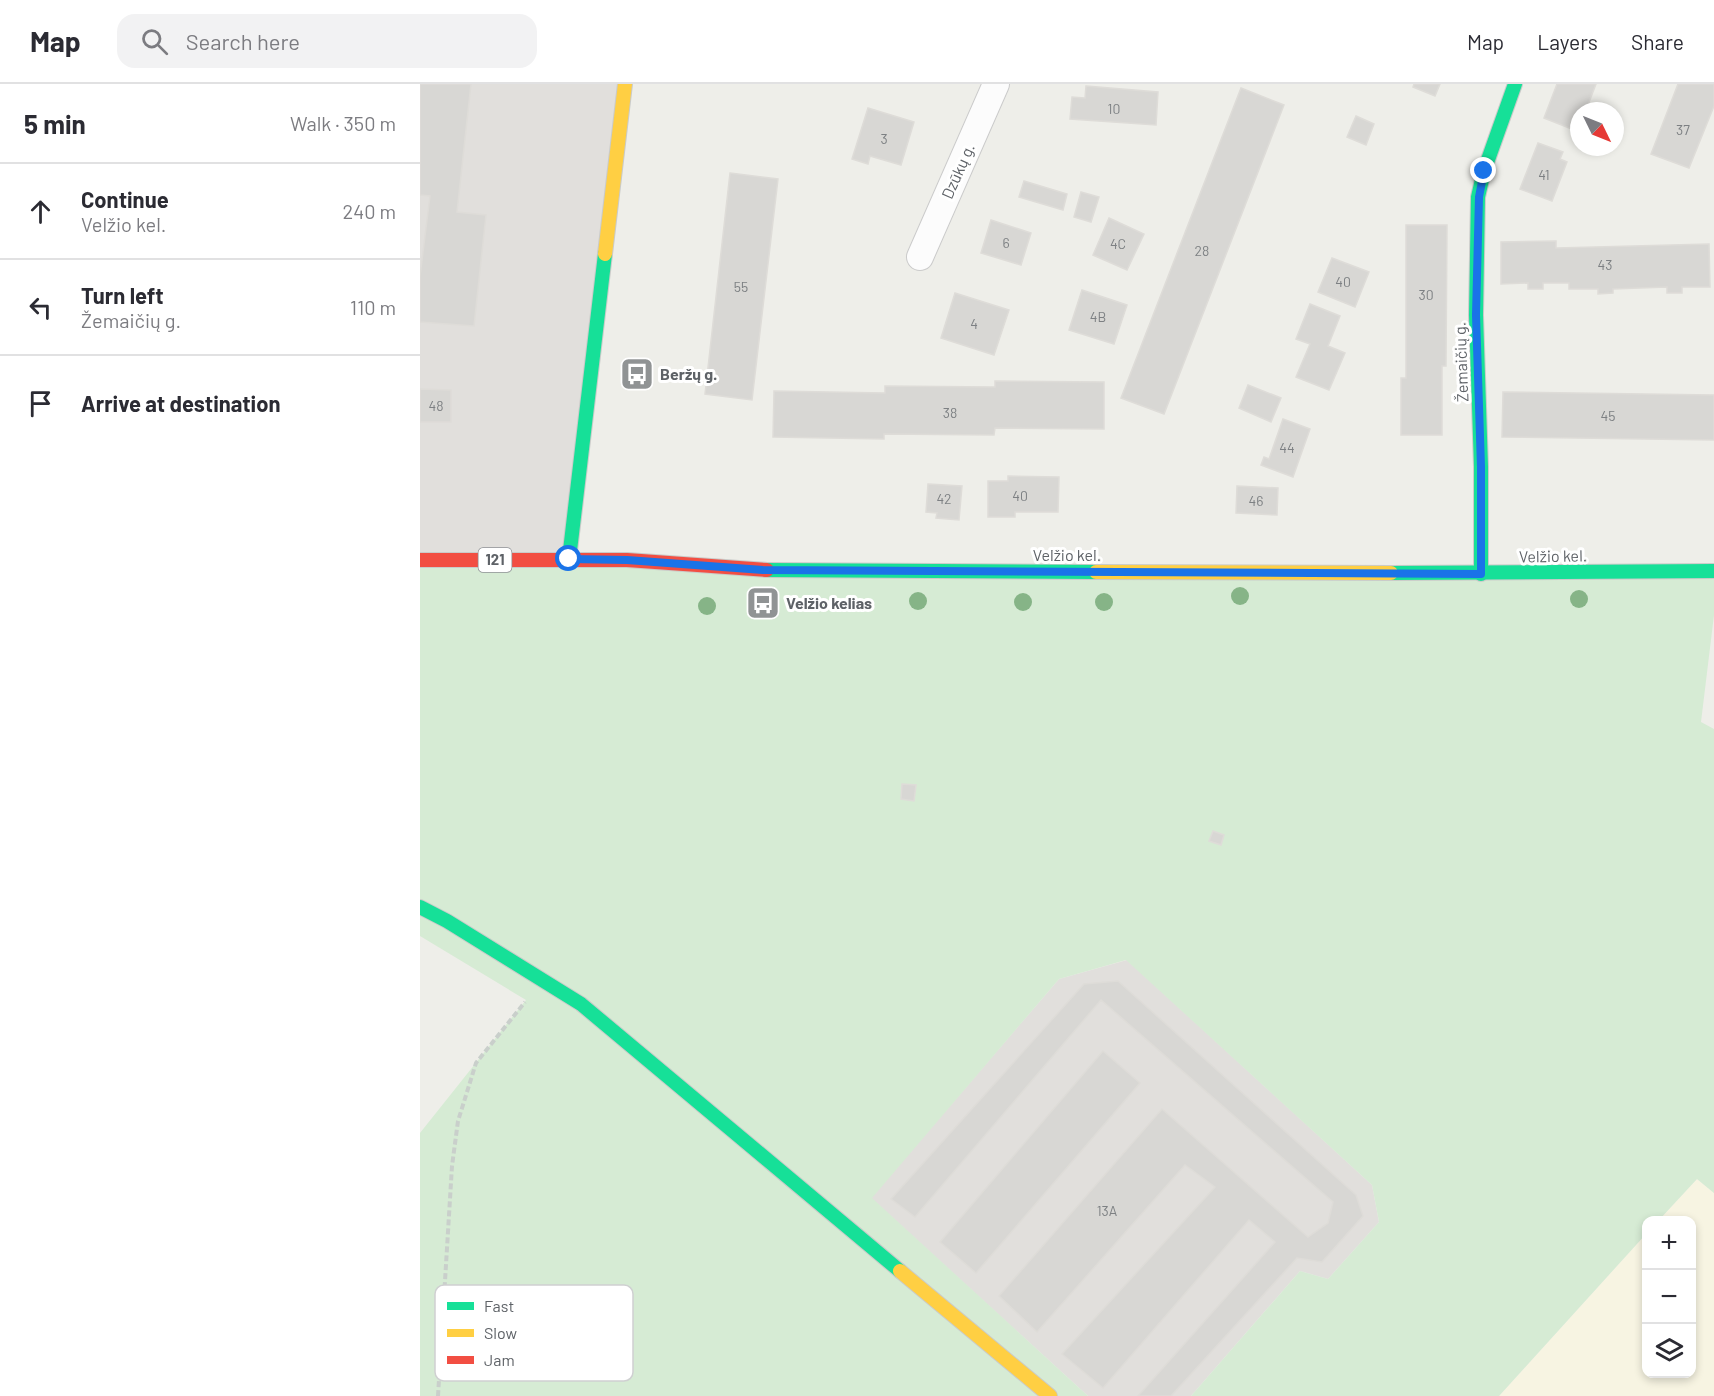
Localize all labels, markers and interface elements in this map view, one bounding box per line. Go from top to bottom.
search box [117,14,537,68]
text: Map [30,24,81,58]
icon: search [138,25,171,58]
text: Search here [186,28,300,54]
text: Map [1467,29,1504,54]
text: Layers [1537,29,1598,54]
text: Share [1631,29,1684,54]
house number: 10 [1108,100,1120,117]
north arrow [1570,102,1624,156]
text: 5 min [24,108,86,139]
text: Walk · 350 m [290,111,396,135]
house number: 37 [1676,121,1690,138]
house number: 3 [880,130,888,147]
street label: Dzūkų g. [937,140,978,201]
route end [1470,157,1496,183]
house number: 41 [1538,166,1550,183]
text: Continue [81,186,169,212]
icon: ahead [24,195,57,228]
text: 240 m [342,199,396,223]
text: Velžio kel. [81,212,166,236]
house number: 6 [1002,234,1010,251]
house number: 4C [1110,235,1126,252]
house number: 28 [1195,242,1209,259]
house number: 43 [1598,256,1612,273]
house number: 40 [1335,273,1351,290]
house number: 55 [734,278,748,295]
text: Turn left [81,282,164,308]
house number: 30 [1418,286,1434,303]
icon: left [24,291,57,324]
text: 110 m [350,295,396,319]
text: Žemaičių g. [81,308,181,332]
house number: 4B [1090,308,1106,325]
house number: 4 [970,315,978,332]
street label: Žemaičių g. [1450,322,1471,402]
bus stop icon: Beržų g. [619,356,655,392]
place label: Beržų g. [660,364,717,383]
icon: arrive [24,387,57,420]
text: Arrive at destination [81,390,280,416]
house number: 48 [428,397,444,414]
house number: 38 [943,404,957,421]
house number: 45 [1601,407,1615,424]
house number: 44 [1279,439,1295,456]
house number: 40 [1012,487,1028,504]
house number: 42 [936,490,952,507]
house number: 46 [1249,492,1263,509]
route start [555,545,581,571]
street label: Velžio kel. [1033,545,1101,564]
street label: Velžio kel. [1519,545,1587,566]
road number: 121 [478,548,512,572]
bus stop icon: Velžio kelias [745,585,781,621]
place label: Velžio kelias [786,593,872,612]
house number: 13A [1097,1202,1118,1219]
map controls [1642,1216,1696,1378]
button: + [1642,1216,1696,1270]
button: − [1642,1270,1696,1324]
legend [435,1285,633,1381]
text: Fast [484,1296,514,1315]
text: Slow [484,1323,517,1342]
button: layers [1642,1324,1696,1378]
text: Jam [484,1350,515,1369]

